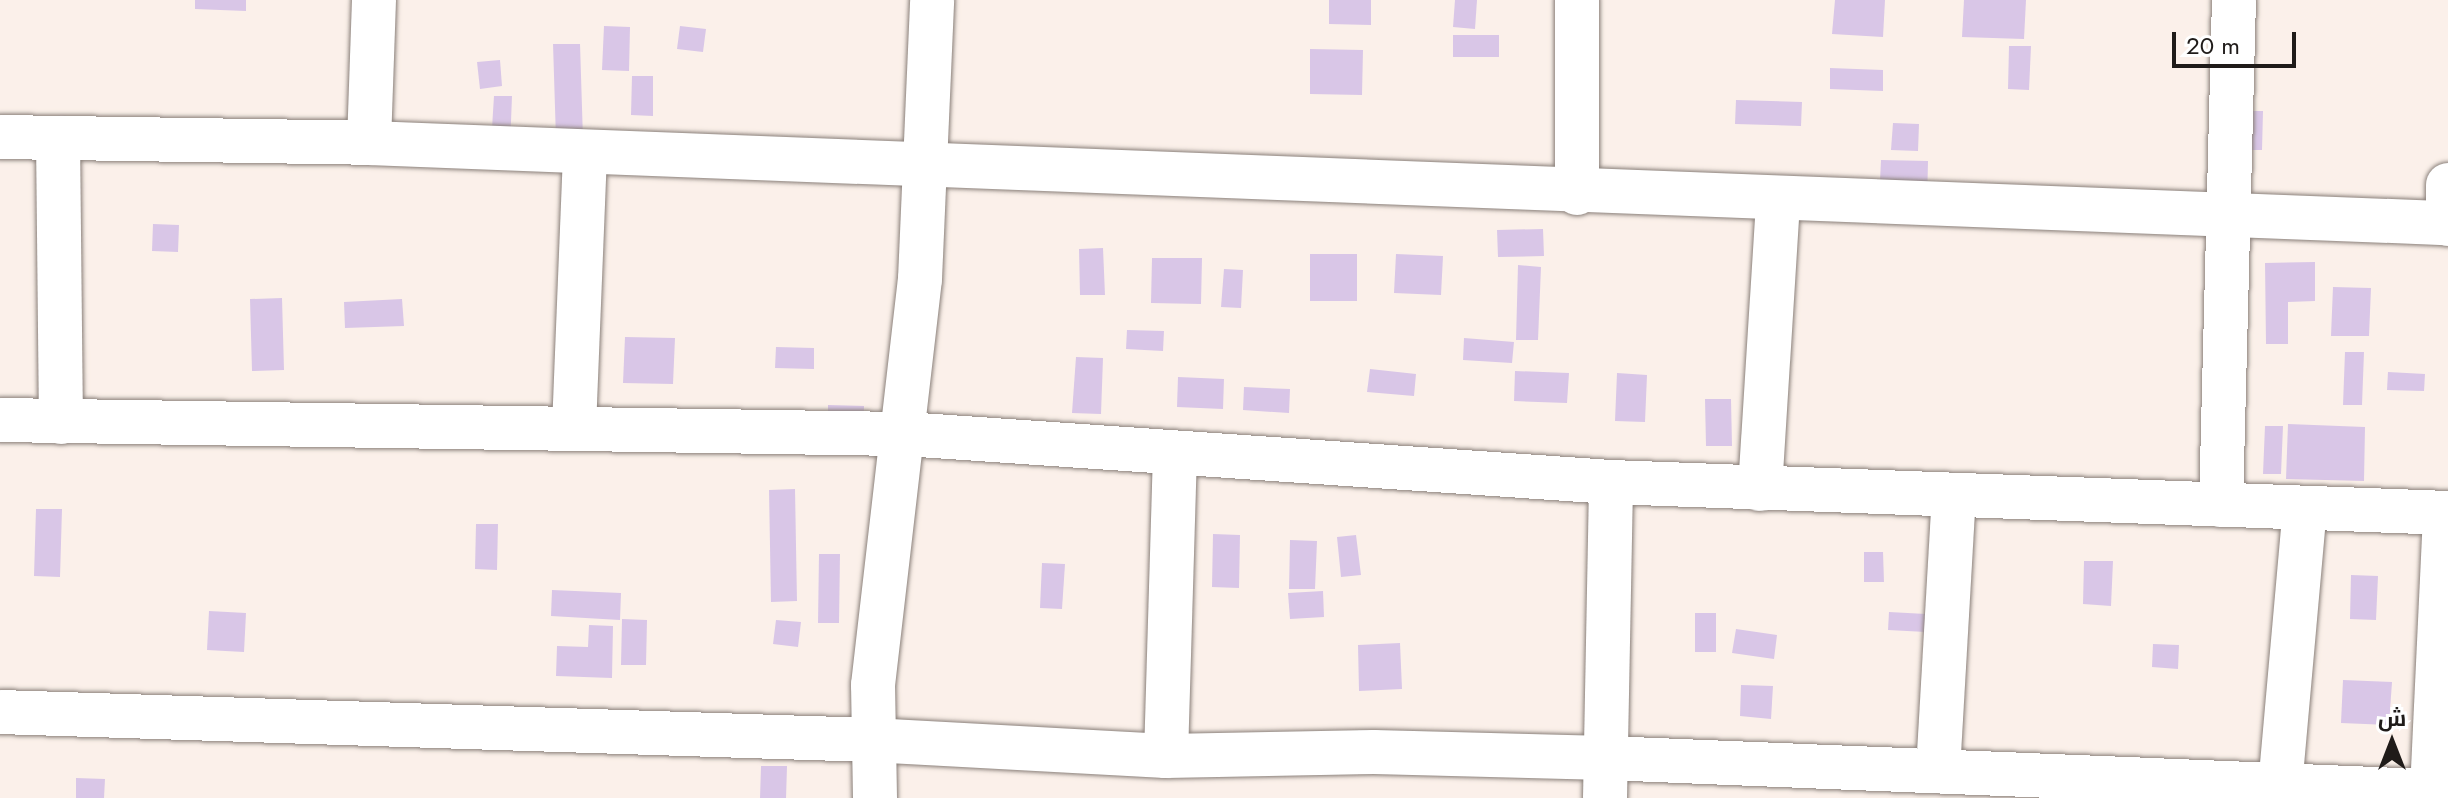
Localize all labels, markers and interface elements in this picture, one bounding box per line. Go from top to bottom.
scale bar [2176,16,2300,66]
text: 20 m [2186,28,2240,63]
north arrow [2352,702,2432,782]
text: ش [2378,702,2406,734]

